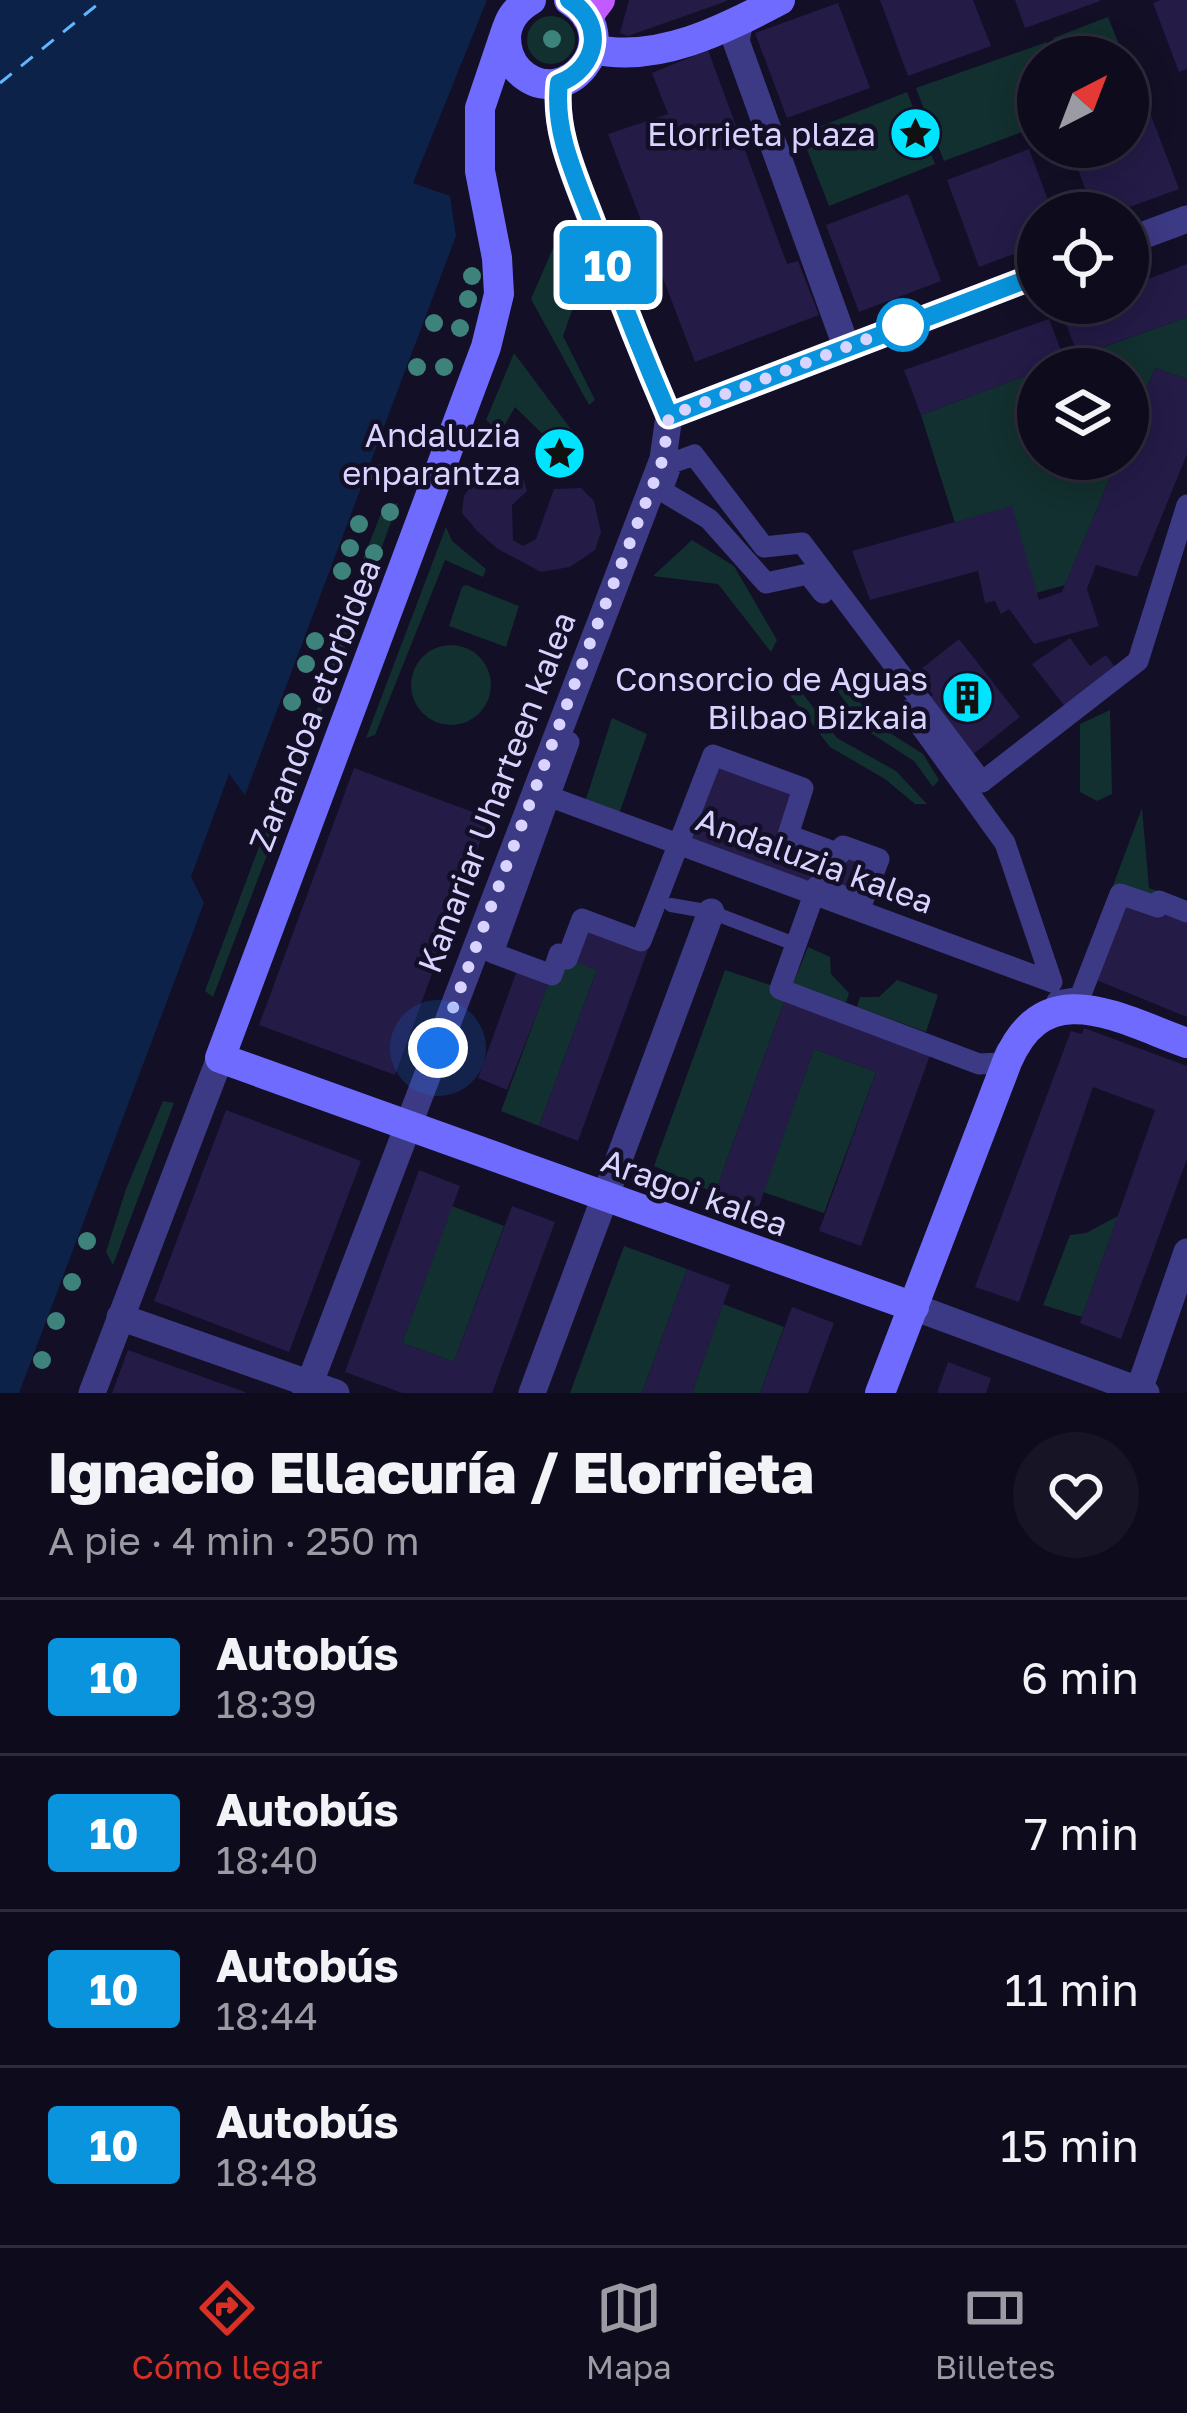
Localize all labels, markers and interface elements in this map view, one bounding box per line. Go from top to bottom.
north arrow [1017,36,1149,168]
map controls [1017,36,1149,480]
place icon: Elorrieta plaza [887,105,943,161]
place label: Elorrieta plaza [647,114,876,153]
button: locate [1017,192,1149,324]
line badge: 10 [554,226,662,304]
text: 10 [584,240,632,290]
unlabelled marker [878,300,928,350]
button: layers [1017,348,1149,480]
place label: Andaluzia enparantza [342,415,521,492]
place icon: Andaluzia enparantza [532,425,588,481]
street label: Zarandoa etorbidea [240,554,388,856]
street label: Kanariar Uharteen kalea [409,606,583,978]
place label: Consorcio de Aguas Bilbao Bizkaia [615,659,928,736]
building icon: Consorcio de Aguas Bilbao Bizkaia [939,669,995,725]
street label: Andaluzia kalea [691,799,939,921]
your location [408,1018,468,1078]
street label: Aragoi kalea [596,1140,794,1244]
button: heart [1013,1432,1139,1558]
text: Ignacio Ellacuría / Elorrieta [48,1437,814,1506]
text: A pie · 4 min · 250 m [48,1517,420,1564]
text: Autobús [216,1626,399,1680]
text: 6 min [1021,1650,1139,1704]
text: 10 [90,1652,138,1702]
text: 18:39 [216,1680,317,1727]
text: Autobús [216,1782,399,1836]
text: 7 min [1024,1806,1139,1860]
text: 10 [90,1808,138,1858]
text: 18:40 [216,1836,318,1883]
text: Autobús [216,1938,399,1992]
text: 11 min [1005,1962,1139,2016]
text: 10 [90,1964,138,2014]
text: 18:44 [216,1992,318,2039]
text: Autobús [216,2094,399,2148]
text: 15 min [1000,2118,1139,2172]
text: 10 [90,2120,138,2170]
text: 18:48 [216,2148,318,2195]
tab: Cómo llegar [132,2275,323,2386]
tab: Mapa [586,2275,672,2386]
tab: Billetes [935,2275,1055,2386]

